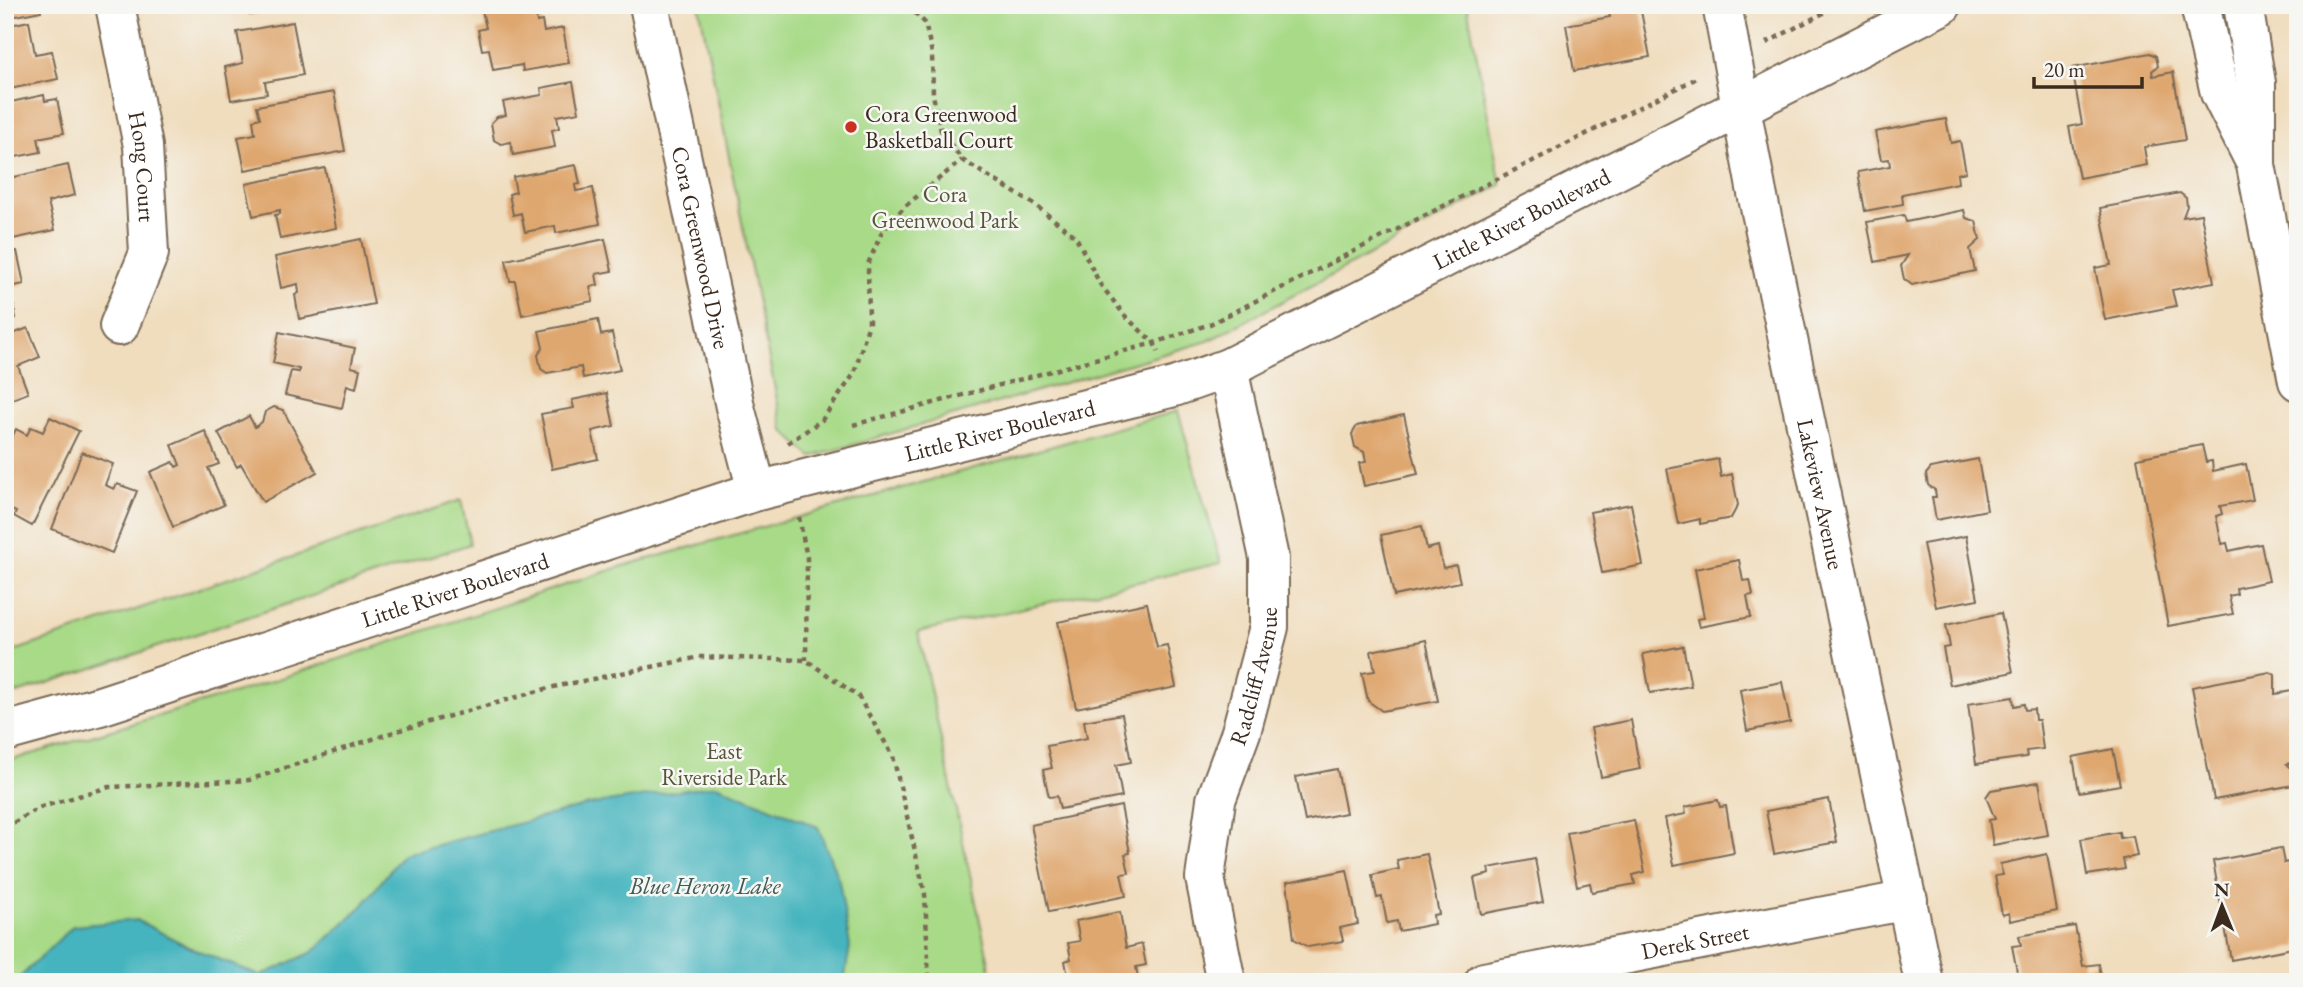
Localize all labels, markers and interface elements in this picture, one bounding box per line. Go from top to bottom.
scale bar [2034,46,2142,90]
text: 20 m [2044,56,2085,83]
place label: Cora Greenwood Basketball Court [865,99,1018,155]
street label: Hong Court [121,108,162,224]
marker: Cora Greenwood Basketball Court [843,119,859,135]
street label: Cora Greenwood Drive [665,143,737,352]
street label: Little River Boulevard [1428,161,1616,276]
park label: Cora Greenwood Park [871,179,1020,235]
street label: Little River Boulevard [901,392,1099,469]
street label: Lakeview Avenue [1790,416,1851,572]
street label: Little River Boulevard [358,545,553,634]
street label: Radcliff Avenue [1222,607,1284,750]
park label: East Riverside Park [661,736,788,792]
water label: Blue Heron Lake [628,870,782,901]
north arrow [2188,872,2258,942]
text: N [2214,877,2230,902]
street label: Derek Street [1639,916,1752,966]

